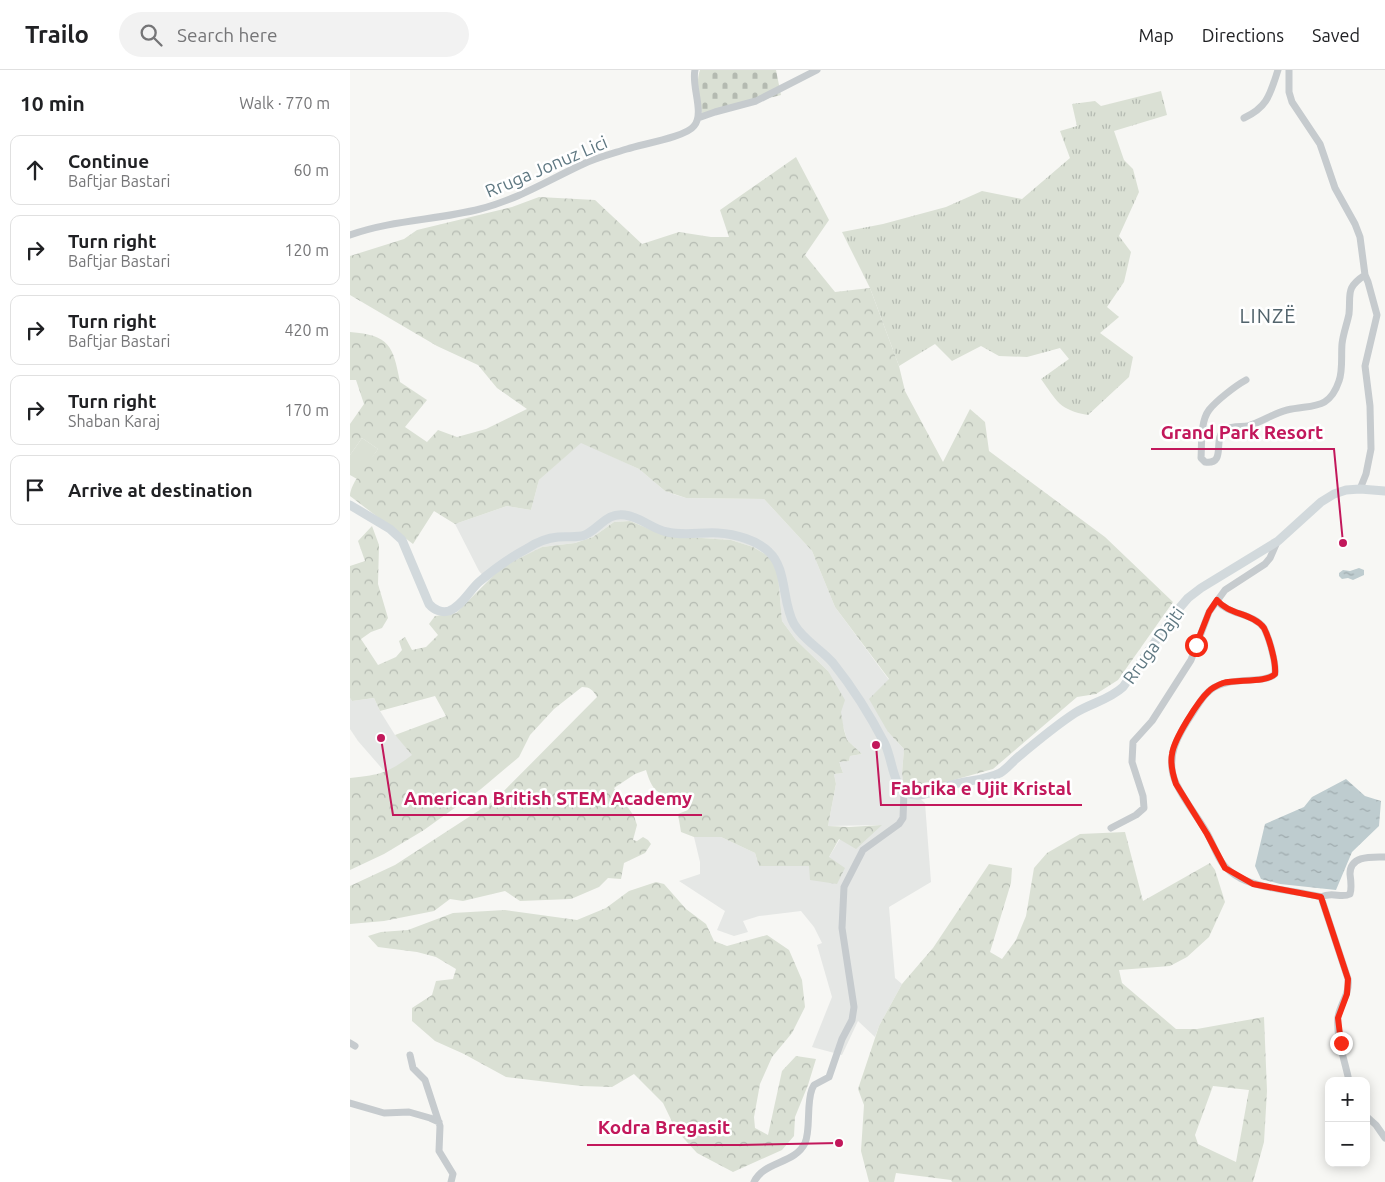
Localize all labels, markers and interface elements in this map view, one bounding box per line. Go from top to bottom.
search box [119,12,469,57]
text: Trailo [25,21,89,48]
icon: search [137,21,165,49]
text: Search here [177,24,278,46]
text: Map [1138,25,1174,45]
text: Directions [1202,25,1284,45]
text: Saved [1312,25,1360,45]
text: 10 min [20,91,85,115]
text: Walk · 770 m [239,94,330,112]
street label: Rruga Jonuz Lici [482,131,610,201]
text: Continue [68,150,149,172]
icon: ahead [21,156,49,184]
text: 60 m [293,161,329,179]
text: Baftjar Bastari [68,172,170,190]
text: Turn right [68,230,156,252]
icon: right [21,236,49,264]
text: 120 m [284,241,329,259]
text: Baftjar Bastari [68,252,170,270]
district label: LINZË [1239,304,1297,327]
text: Turn right [68,310,156,332]
icon: right [21,316,49,344]
text: 420 m [284,321,329,339]
text: Baftjar Bastari [68,332,170,350]
text: Turn right [68,390,156,412]
icon: right [21,396,49,424]
text: 170 m [284,401,329,419]
text: Shaban Karaj [68,412,160,430]
callout: Grand Park Resort [1151,415,1334,449]
text: Grand Park Resort [1161,421,1323,443]
icon: arrive [21,476,49,504]
text: Arrive at destination [68,479,253,501]
street label: Rruga Dajti [1119,603,1187,687]
route start [1185,634,1208,657]
callout: Fabrika e Ujit Kristal [881,771,1082,805]
text: Fabrika e Ujit Kristal [891,777,1072,799]
callout: American British STEM Academy [393,781,702,815]
text: American British STEM Academy [404,787,692,809]
route end [1330,1032,1353,1055]
map controls [1325,1077,1370,1167]
button: + [1325,1077,1370,1122]
callout: Kodra Bregasit [587,1111,740,1145]
text: Kodra Bregasit [598,1116,730,1138]
button: − [1325,1122,1370,1167]

